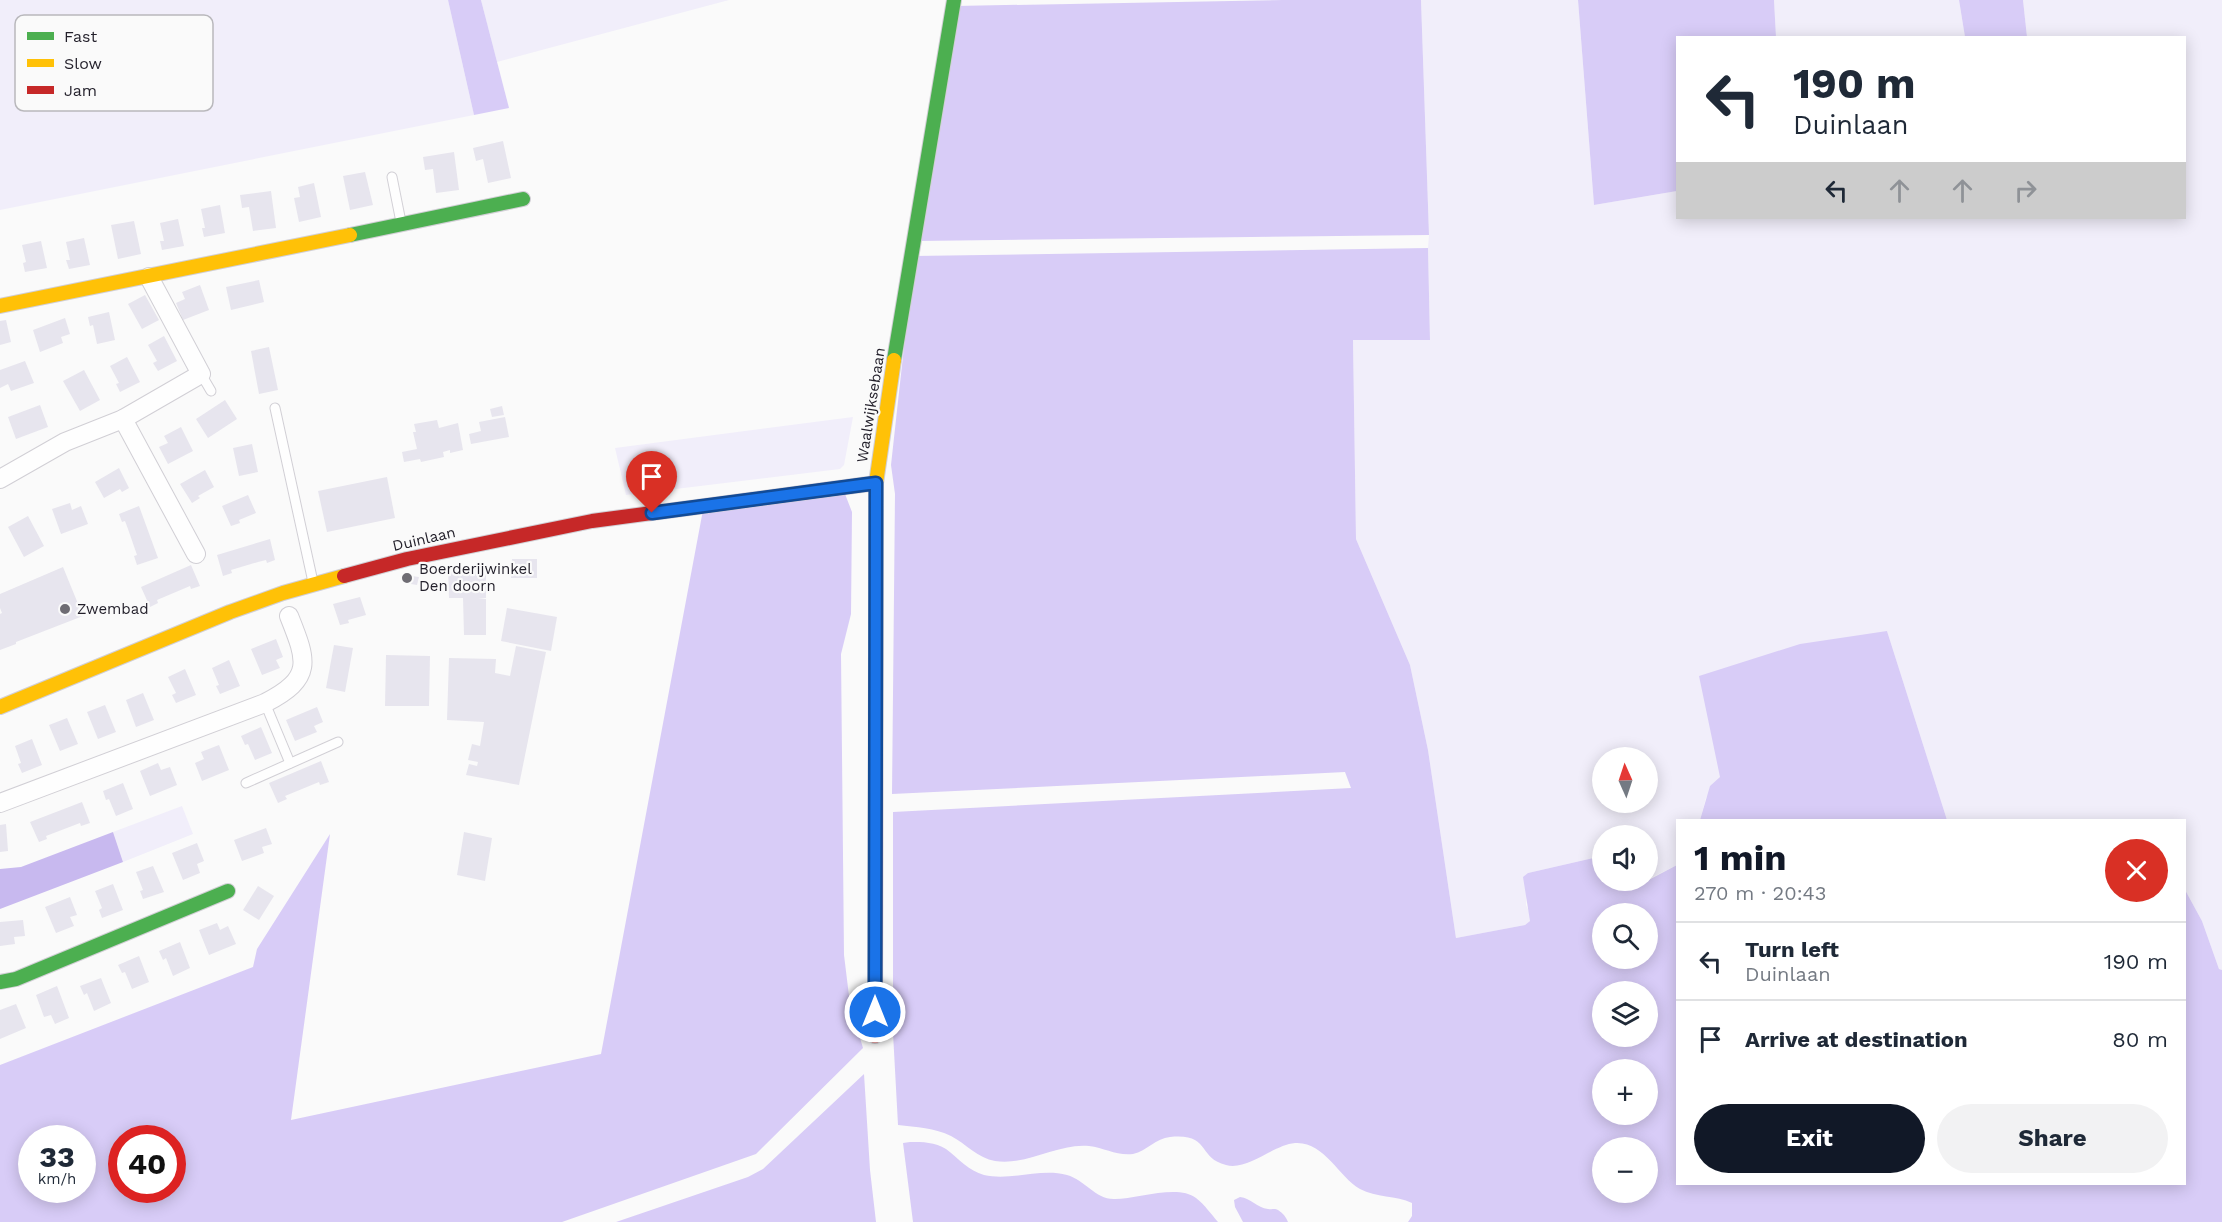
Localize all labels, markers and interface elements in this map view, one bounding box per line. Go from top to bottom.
legend [15,15,213,111]
text: Fast [64,27,97,46]
text: Slow [64,54,102,73]
text: 190 m [1793,59,1916,108]
icon: left [1694,60,1772,138]
text: Jam [64,81,97,100]
text: Duinlaan [1793,109,1909,141]
icon: left [1820,174,1853,207]
icon: ahead [1883,174,1916,207]
icon: ahead [1946,174,1979,207]
icon: right [2009,174,2042,207]
street label: Waalwijksebaan [853,346,889,464]
pin [626,451,677,513]
icon: arrive [635,460,668,493]
street label: Duinlaan [391,523,457,555]
place label: Boerderijwinkel Den doorn [419,560,532,595]
marker: Boerderijwinkel Den doorn [400,571,414,585]
place label: Zwembad [77,600,149,618]
marker: Zwembad [58,602,72,616]
north arrow [1592,747,1658,813]
map controls [1592,747,1658,1203]
button: sound [1592,825,1658,891]
text: 1 min [1694,837,1786,879]
button: close [2105,839,2168,902]
text: 270 m · 20:43 [1694,881,1826,905]
button: search [1592,903,1658,969]
text: Turn left [1745,937,1839,962]
icon: left [1694,945,1727,978]
text: 190 m [2104,949,2168,974]
text: Duinlaan [1745,962,1831,986]
position arrow [843,980,907,1044]
button: layers [1592,981,1658,1047]
icon: arrive [1694,1023,1727,1056]
text: Arrive at destination [1745,1027,1968,1052]
text: 80 m [2112,1027,2168,1052]
button: + [1592,1059,1658,1125]
button: Exit [1694,1104,1925,1173]
button: Share [1937,1104,2168,1173]
speed limit sign: 40 [108,1125,186,1203]
button: − [1592,1137,1658,1203]
text: 33 [39,1139,75,1174]
text: km/h [38,1170,76,1188]

